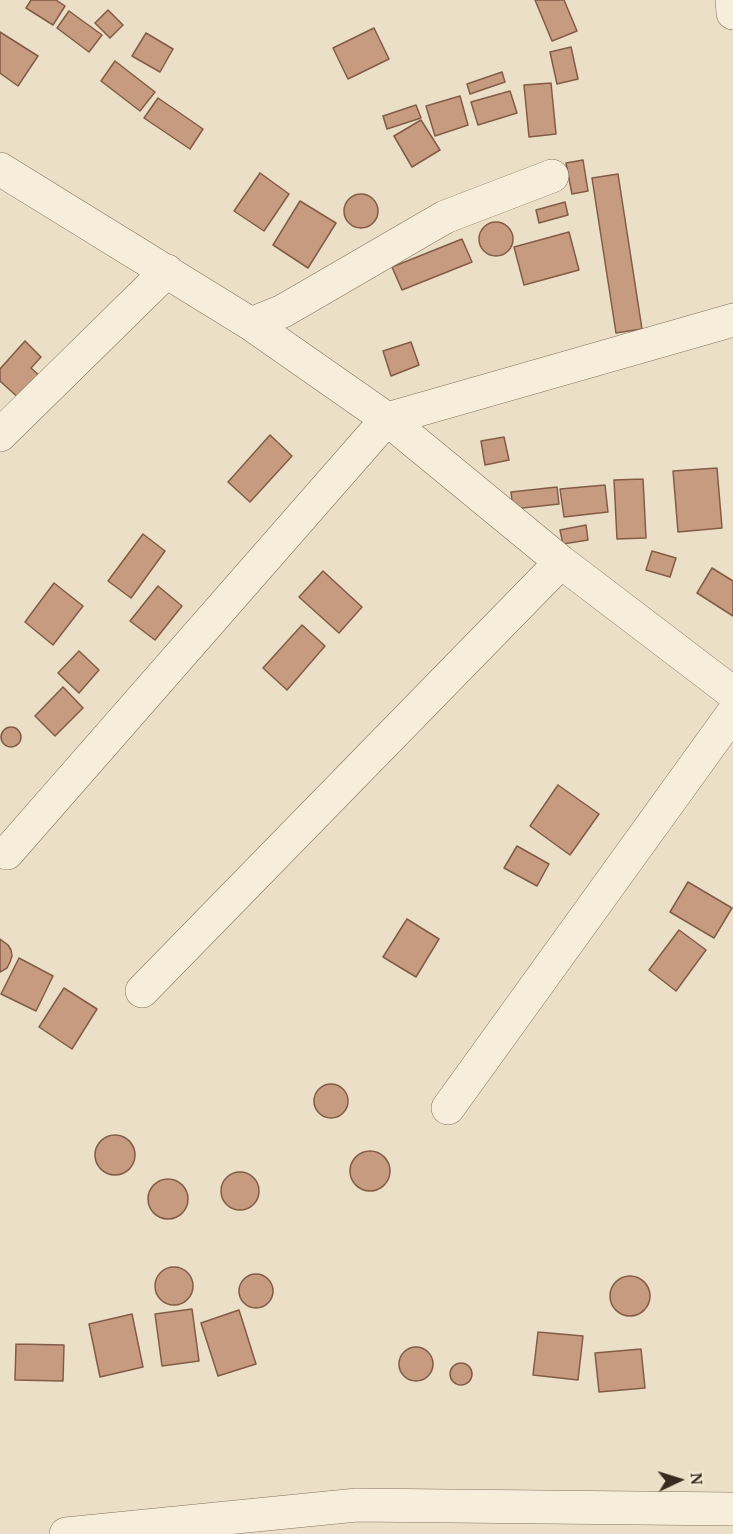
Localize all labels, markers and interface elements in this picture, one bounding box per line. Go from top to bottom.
north arrow [649,1450,709,1510]
text: N [686,1472,708,1486]

